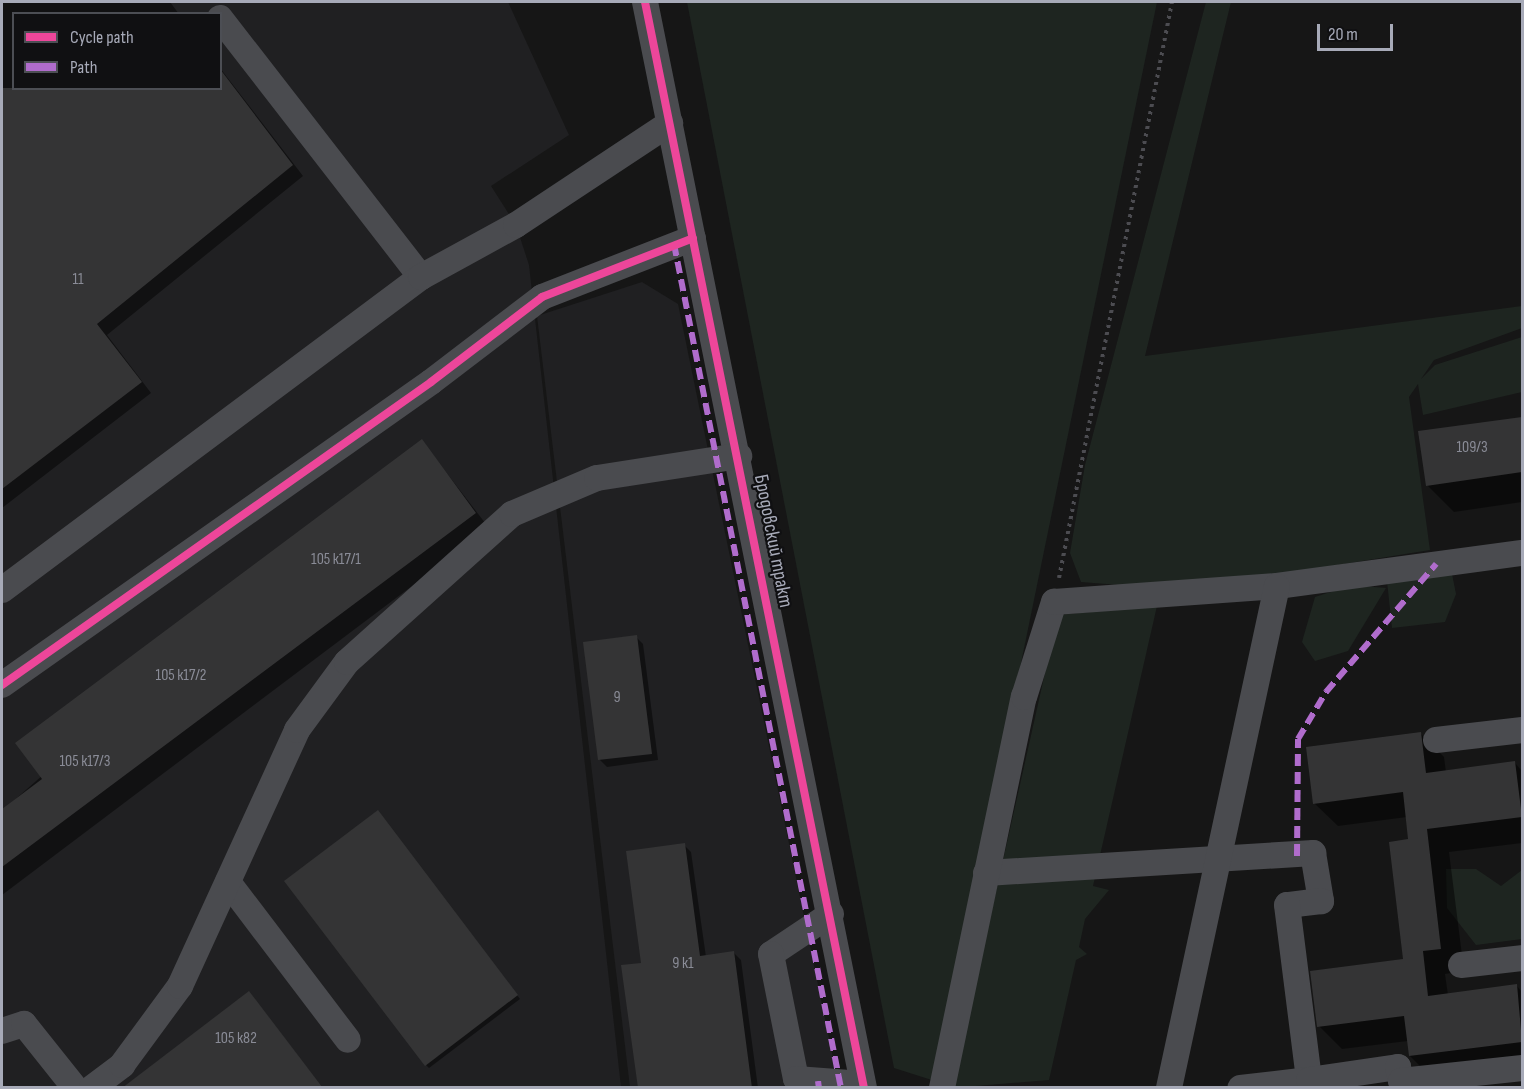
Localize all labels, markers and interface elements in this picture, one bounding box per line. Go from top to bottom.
legend [12,12,222,90]
scale bar [1320,12,1396,50]
text: 20 m [1328,24,1358,45]
text: Cycle path [70,27,134,48]
text: Path [70,57,98,78]
house number: 11 [72,270,84,290]
house number: 109/3 [1456,438,1488,458]
street label: Бродовский тракт [748,472,798,610]
house number: 105 к17/1 [311,550,361,570]
house number: 105 к17/2 [156,666,206,686]
house number: 9 [613,688,621,708]
house number: 105 к17/3 [60,752,110,772]
house number: 9 к1 [672,954,694,974]
house number: 105 к82 [215,1029,257,1049]

